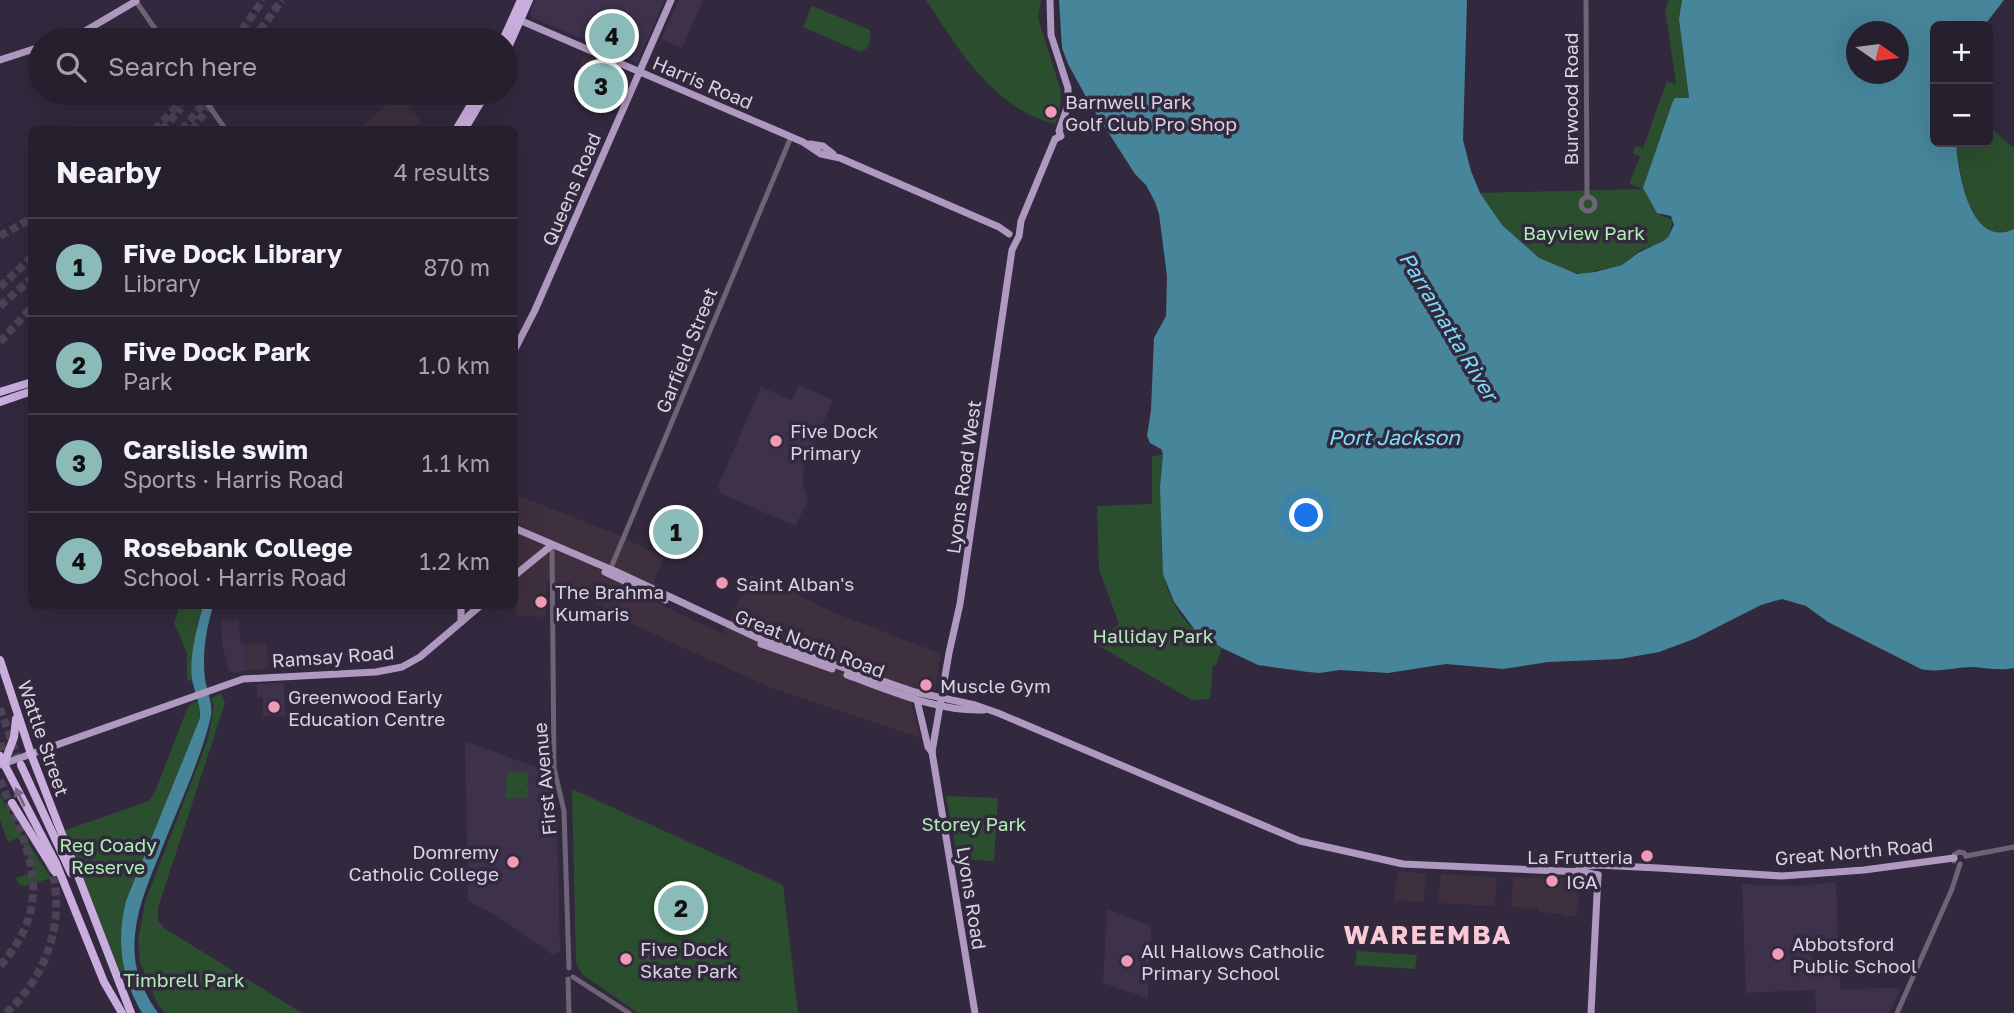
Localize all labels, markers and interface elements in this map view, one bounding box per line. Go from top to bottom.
pin: 4 [589,10,635,62]
north arrow [1846,21,1909,84]
map controls [1930,21,1993,147]
button: + [1930,21,1993,84]
search box [28,28,518,105]
street label: Burwood Road [1559,32,1582,166]
icon: search [52,48,90,86]
text: Search here [108,51,257,82]
street label: Harris Road [650,51,756,113]
pin: 3 [578,60,624,112]
button: − [1930,84,1993,147]
place label: Barnwell Park Golf Club Pro Shop [1065,90,1237,135]
marker: Barnwell Park Golf Club Pro Shop [1043,104,1059,120]
street label: Queens Road [537,129,605,249]
text: Nearby [56,154,161,190]
text: 4 results [394,158,490,186]
park label: Bayview Park [1523,221,1645,244]
text: Five Dock Library [123,238,342,269]
water label: Parramatta River [1394,247,1505,408]
text: 1 [73,253,85,281]
text: 870 m [423,253,490,281]
text: Library [123,269,201,297]
street label: Garfield Street [650,284,722,416]
text: Five Dock Park [123,336,311,367]
text: 2 [72,351,86,379]
text: 1.0 km [419,351,490,379]
text: Park [123,367,173,395]
street label: Lyons Road West [941,399,985,555]
place label: Five Dock Primary [790,419,878,464]
water label: Port Jackson [1328,424,1461,450]
marker: Five Dock Primary [768,433,784,449]
text: Carslisle swim [123,434,308,465]
text: 3 [72,449,86,477]
text: 1.1 km [422,449,490,477]
text: Sports · Harris Road [123,465,344,493]
your location [1289,498,1323,532]
pin: 1 [653,506,699,558]
text: Rosebank College [123,532,353,563]
text: 4 [72,547,86,575]
text: 1.2 km [420,547,490,575]
text: School · Harris Road [123,563,347,591]
place label: Saint Alban's [736,572,854,595]
marker: Saint Alban's [714,575,730,591]
place label: The Brahma Kumaris [555,580,664,625]
marker: The Brahma Kumaris [533,594,549,610]
street label: Great North Road [732,604,888,682]
park label: Halliday Park [1093,624,1214,647]
street label: Ramsay Road [271,640,395,672]
place label: Muscle Gym [940,674,1051,697]
street label: Wattle Street [13,677,75,799]
marker: Muscle Gym [918,677,934,693]
place label: Greenwood Early Education Centre [288,685,445,730]
marker: Greenwood Early Education Centre [266,699,282,715]
street label: First Avenue [528,722,560,836]
one-way arrow [14,787,26,807]
park label: Storey Park [921,812,1027,835]
park label: Reg Coady Reserve [59,833,157,878]
street label: Great North Road [1774,833,1934,869]
place label: Domremy Catholic College [349,840,499,885]
street label: Lyons Road [953,845,991,951]
place label: La Frutteria [1527,845,1633,868]
marker: La Frutteria [1639,848,1655,864]
marker: Domremy Catholic College [505,854,521,870]
place label: IGA [1566,870,1598,893]
marker: IGA [1544,873,1560,889]
pin: 2 [658,882,704,934]
district label: WAREEMBA [1344,919,1512,950]
place label: Abbotsford Public School [1792,932,1917,977]
place label: Five Dock Skate Park [640,937,738,982]
place label: All Hallows Catholic Primary School [1141,939,1325,984]
marker: Abbotsford Public School [1770,946,1786,962]
marker: Five Dock Skate Park [618,951,634,967]
marker: All Hallows Catholic Primary School [1119,953,1135,969]
park label: Timbrell Park [123,968,245,991]

